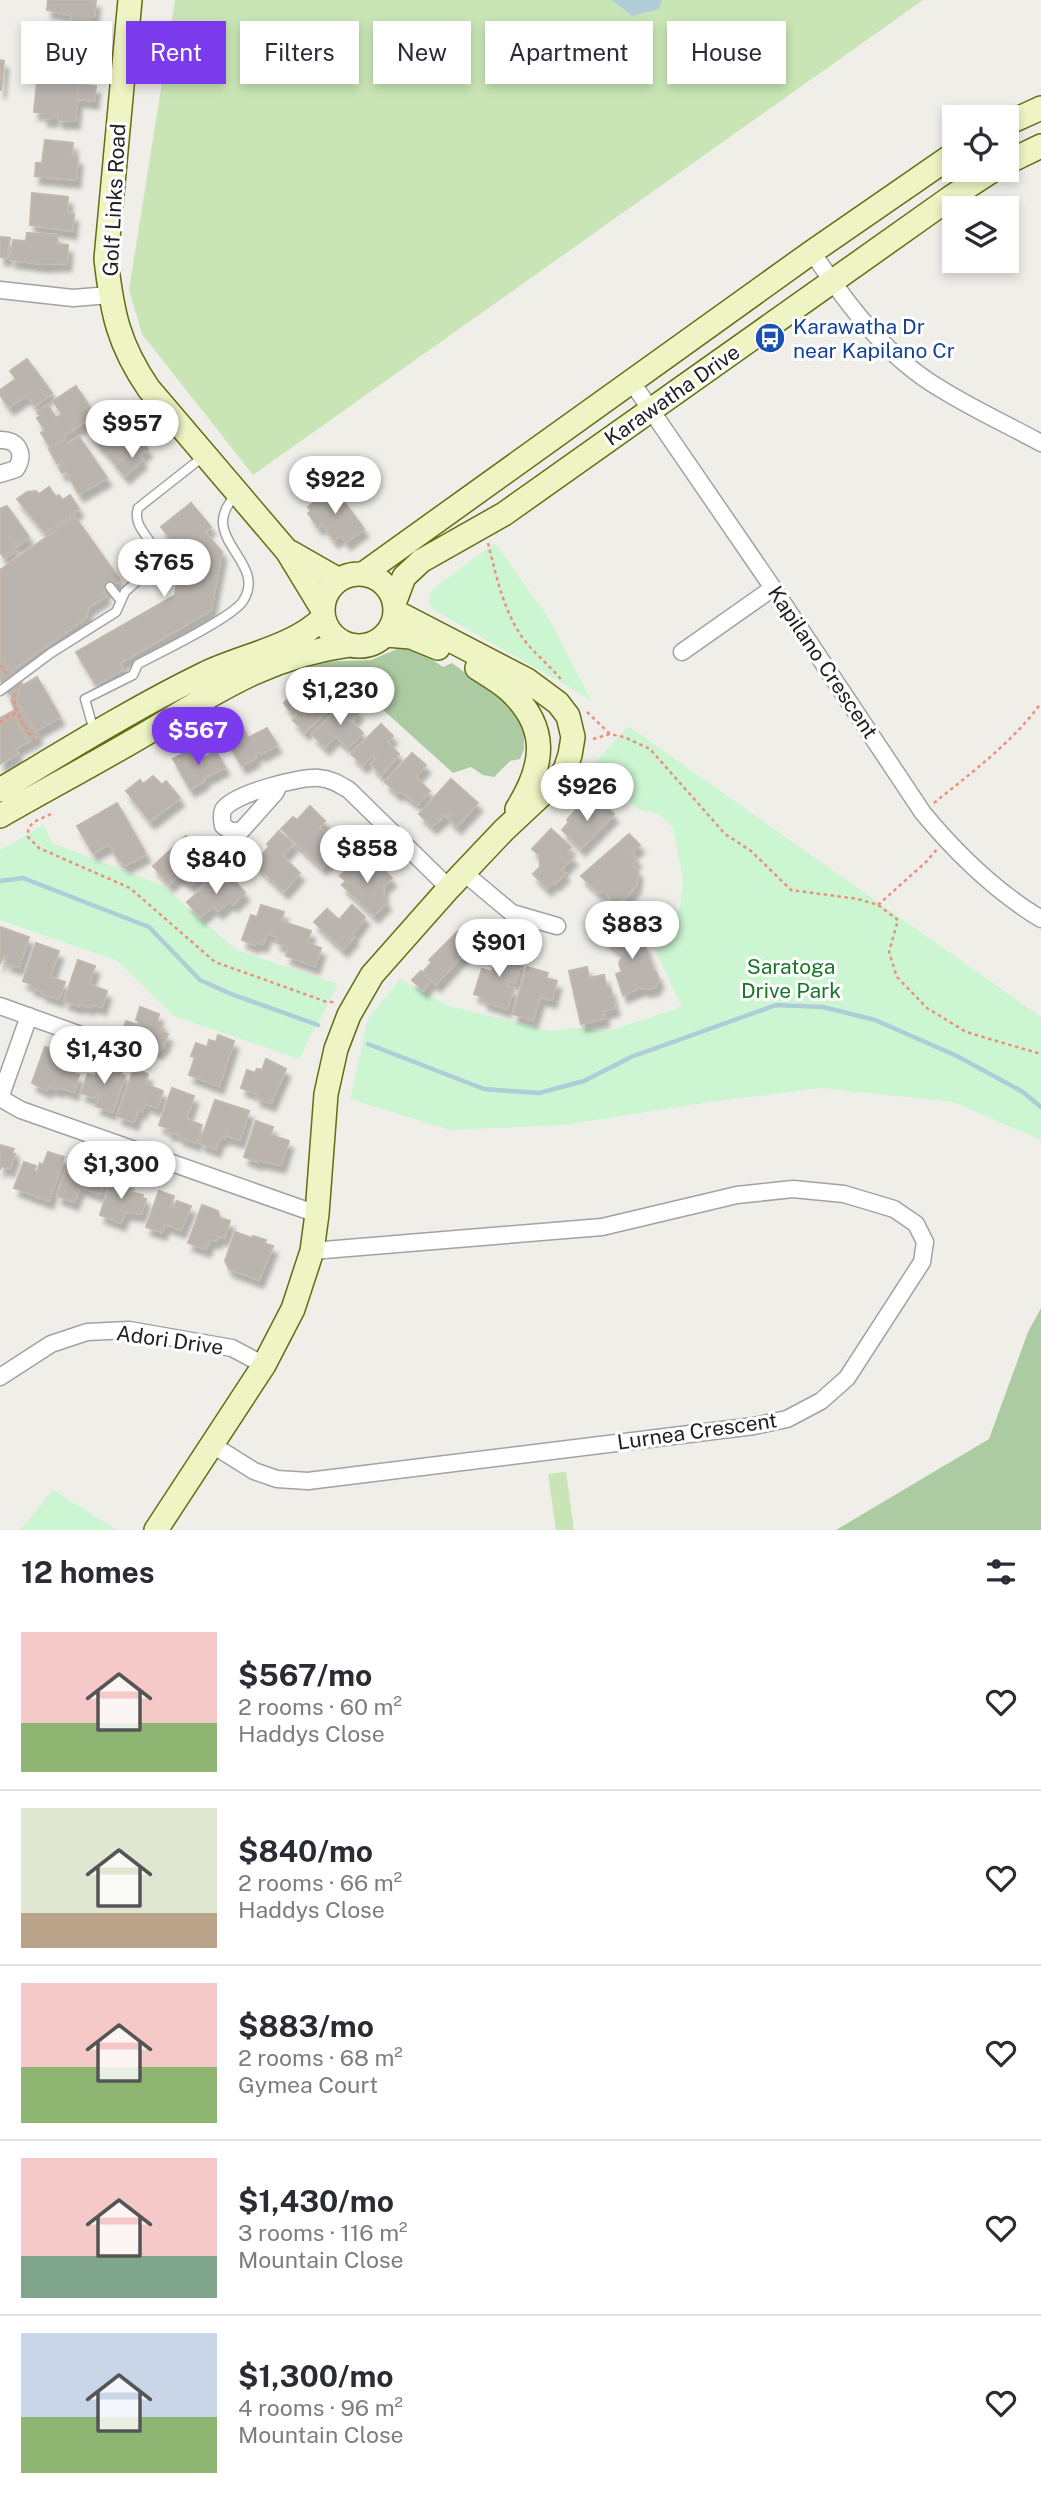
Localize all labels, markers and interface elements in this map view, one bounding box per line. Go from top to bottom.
chip: Buy [21,21,112,84]
chip: Rent [126,21,226,84]
chip: Filters [240,21,359,84]
chip: New [373,21,471,84]
chip: Apartment [485,21,653,84]
chip: House [667,21,786,84]
map controls [942,105,1019,273]
button: locate [942,105,1019,182]
street label: Golf Links Road [98,123,130,277]
button: layers [942,196,1019,273]
place label: Karawatha Dr near Kapilano Cr [793,314,955,363]
bus stop icon: Karawatha Dr near Kapilano Cr [753,321,787,355]
street label: Karawatha Drive [600,339,744,451]
pin: $957 [91,400,173,460]
text: $957 [102,409,162,436]
pin: $922 [294,456,376,516]
text: $922 [305,465,365,492]
pin: $765 [123,540,205,599]
text: $765 [134,548,194,575]
street label: Kapilano Crescent [763,581,883,743]
pin: $1,230 [283,668,397,727]
text: $1,230 [302,676,378,703]
pin: $567 [157,708,239,767]
text: $567 [168,716,228,743]
pin: $926 [546,764,628,823]
text: $926 [557,772,617,799]
pin: $858 [326,826,408,885]
text: $858 [336,834,398,861]
pin: $840 [175,836,257,896]
text: $840 [186,845,246,872]
pin: $883 [591,902,673,961]
text: $883 [601,910,663,937]
pin: $901 [458,920,540,979]
text: $901 [471,928,527,955]
park label: Saratoga Drive Park [741,954,841,1003]
pin: $1,430 [47,1026,161,1086]
text: $1,430 [66,1035,142,1062]
pin: $1,300 [64,1142,178,1201]
text: $1,300 [83,1150,159,1177]
street label: Adori Drive [115,1320,225,1360]
street label: Lurnea Crescent [615,1407,779,1455]
icon: filters [982,1553,1020,1591]
text: 12 homes [21,1554,155,1590]
text: $567/mo [238,1657,372,1693]
icon: home [77,1660,161,1744]
icon: heart [982,1683,1020,1721]
text: 2 rooms · 60 m² [238,1693,402,1720]
text: Haddys Close [238,1720,385,1747]
text: $840/mo [238,1833,373,1869]
icon: home [77,1836,161,1920]
icon: heart [982,1859,1020,1897]
text: 2 rooms · 66 m² [238,1869,402,1896]
text: Haddys Close [238,1896,385,1923]
text: $883/mo [238,2008,374,2044]
icon: home [77,2011,161,2095]
icon: heart [982,2034,1020,2072]
text: 2 rooms · 68 m² [238,2044,403,2071]
text: Gymea Court [238,2071,378,2098]
text: $1,430/mo [238,2183,394,2219]
icon: home [77,2186,161,2270]
icon: heart [982,2209,1020,2247]
text: 3 rooms · 116 m² [238,2219,408,2246]
text: Mountain Close [238,2246,404,2273]
text: $1,300/mo [238,2358,394,2394]
icon: home [77,2361,161,2445]
icon: heart [982,2384,1020,2422]
text: 4 rooms · 96 m² [238,2394,403,2421]
text: Mountain Close [238,2421,404,2448]

